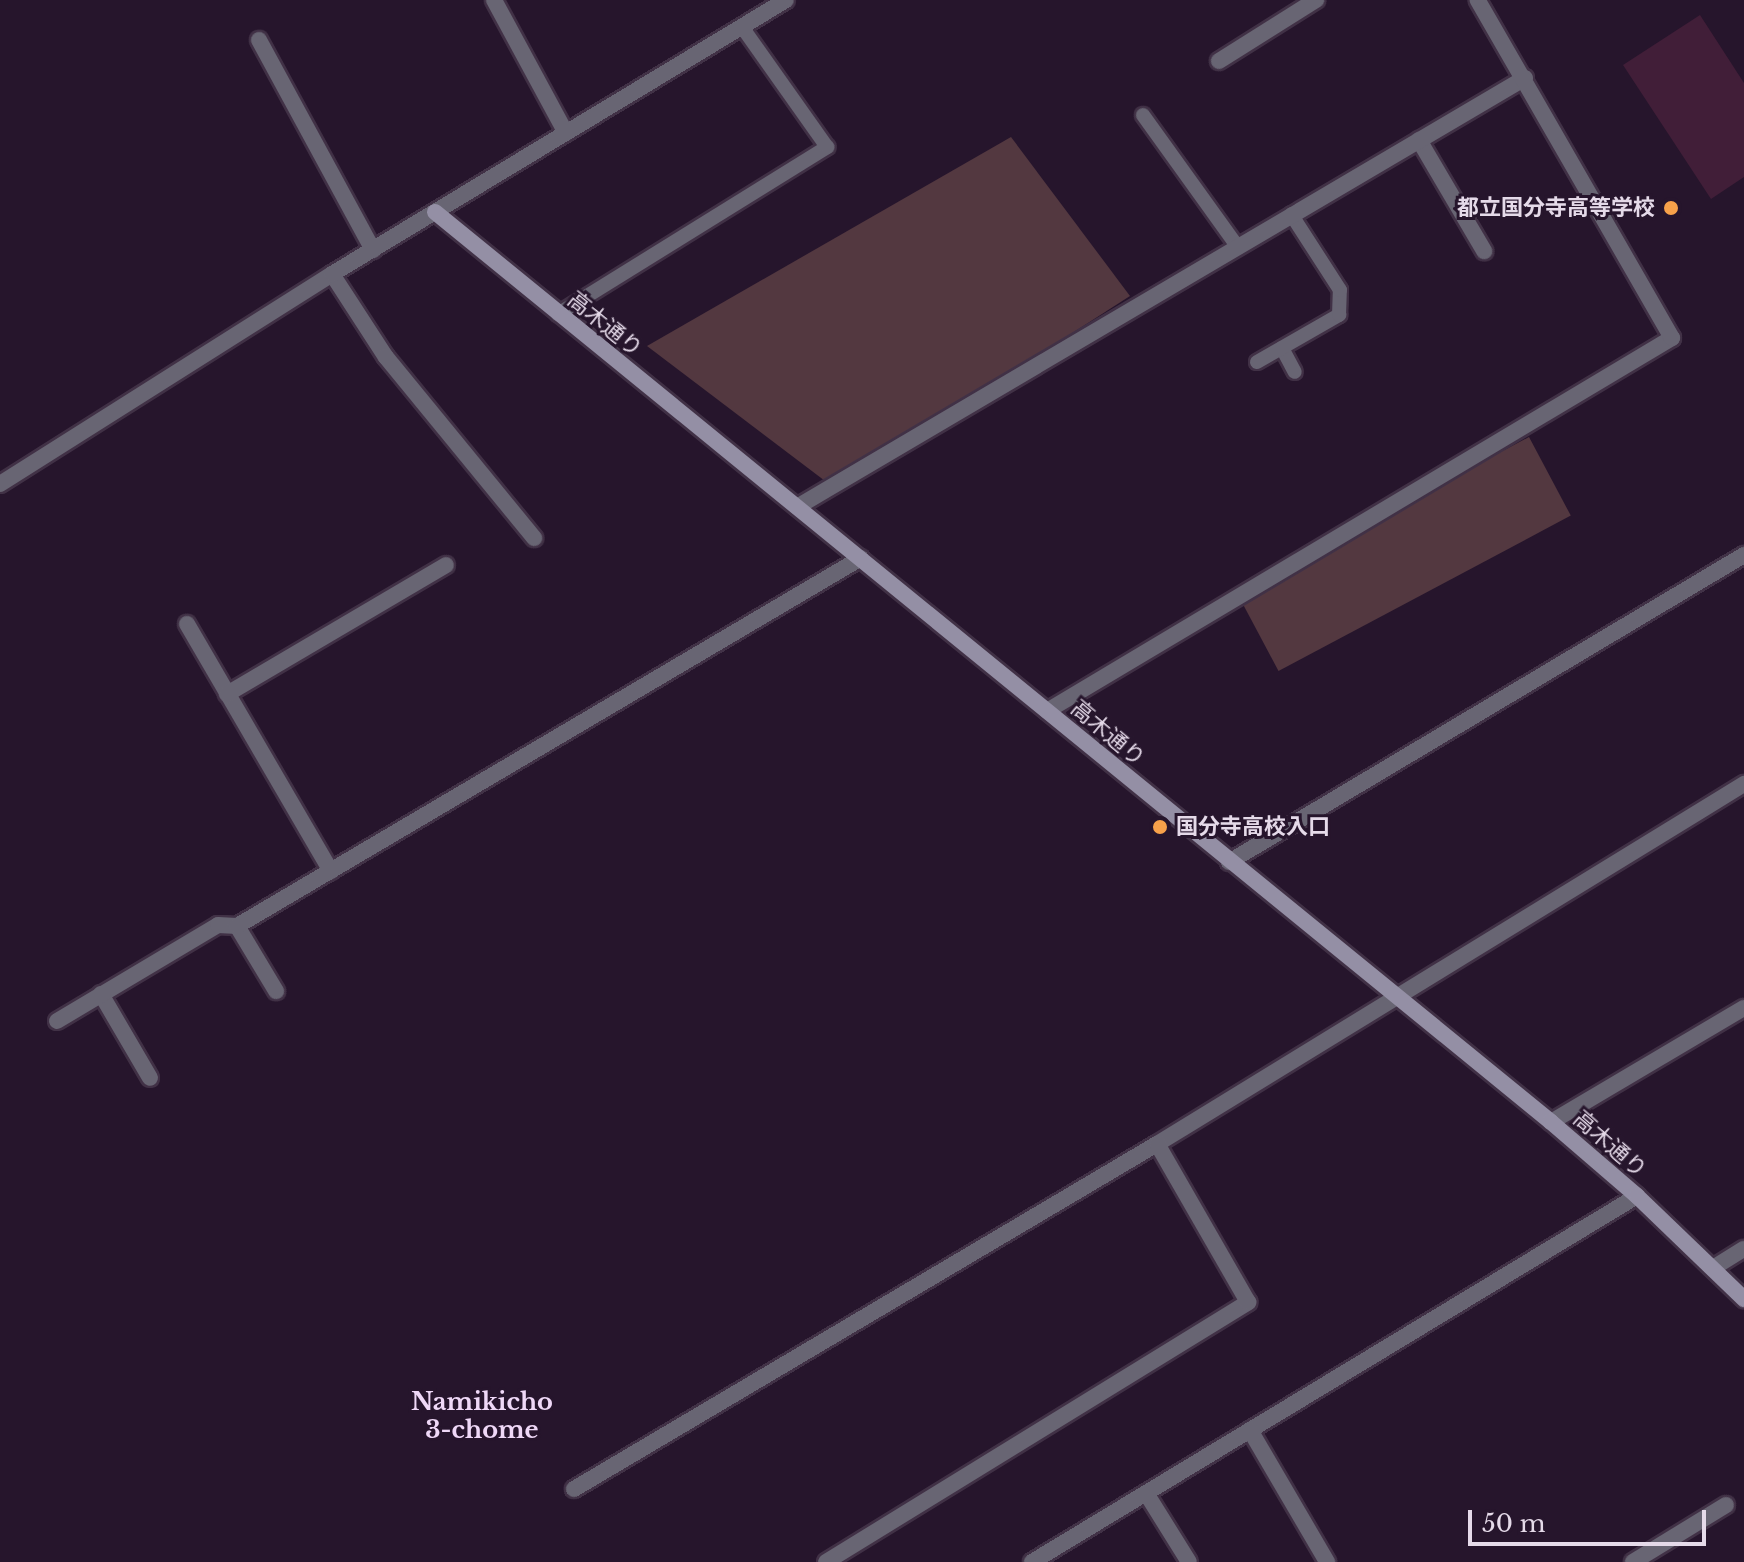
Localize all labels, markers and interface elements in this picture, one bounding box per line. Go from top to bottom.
place label: 都立国分寺高等学校 [1457,195,1655,221]
marker: 都立国分寺高等学校 [1662,199,1680,217]
street label: 高木通り [562,286,648,362]
street label: 高木通り [1066,695,1150,771]
place label: 国分寺高校入口 [1176,814,1330,840]
marker: 国分寺高校入口 [1151,818,1169,836]
street label: 高木通り [1568,1105,1652,1183]
district label: Namikicho 3-chome [411,1388,553,1444]
scale bar [1472,1494,1710,1544]
text: 50 m [1482,1509,1545,1538]

